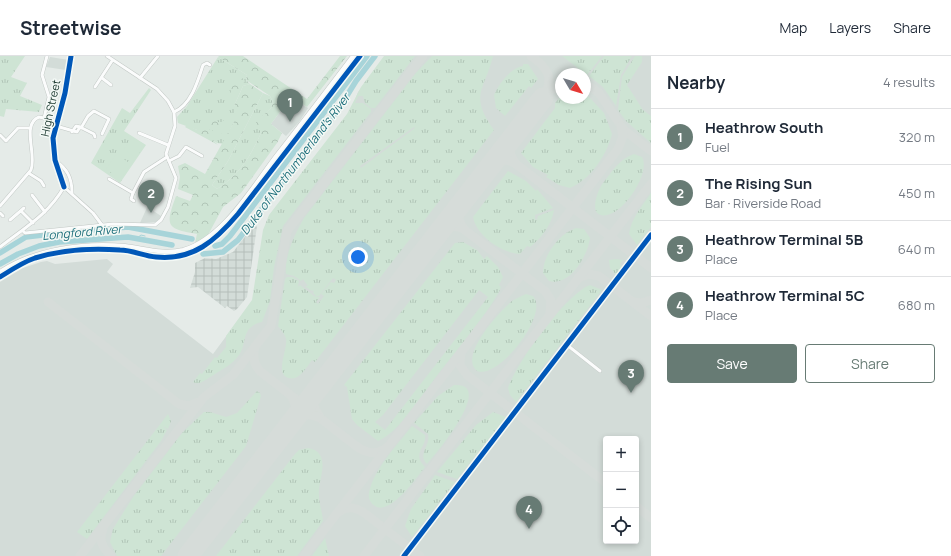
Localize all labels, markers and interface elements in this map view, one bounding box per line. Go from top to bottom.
text: Streetwise [20,15,122,41]
text: Map [779,18,807,37]
text: Layers [829,18,871,37]
text: Share [893,18,931,37]
north arrow [555,68,591,104]
text: Nearby [667,71,725,94]
text: 4 results [883,73,935,91]
street label: High Street [37,78,63,138]
water label: Duke of Northumberland's River [236,88,355,238]
pin: 1 [277,89,303,122]
text: Heathrow South [705,117,823,138]
text: 1 [677,128,683,146]
text: 320 m [899,128,935,146]
text: Fuel [705,138,730,156]
text: The Rising Sun [705,173,812,194]
pin: 2 [138,180,164,213]
text: 2 [676,184,684,202]
text: 450 m [898,184,935,202]
text: Bar · Riverside Road [705,194,821,212]
water label: Longford River [41,220,124,244]
text: Heathrow Terminal 5B [705,229,863,250]
text: 3 [676,240,684,258]
text: 640 m [898,240,935,258]
your location [348,247,368,267]
text: Place [705,250,738,268]
text: Heathrow Terminal 5C [705,285,865,306]
text: 4 [676,296,684,314]
text: 680 m [898,296,935,314]
text: Place [705,306,738,324]
button: Save [667,344,797,383]
button: Share [805,344,935,383]
pin: 3 [618,360,644,393]
map controls [603,436,639,544]
button: + [603,436,639,472]
button: − [603,472,639,508]
pin: 4 [516,496,542,529]
button: locate [603,508,639,544]

